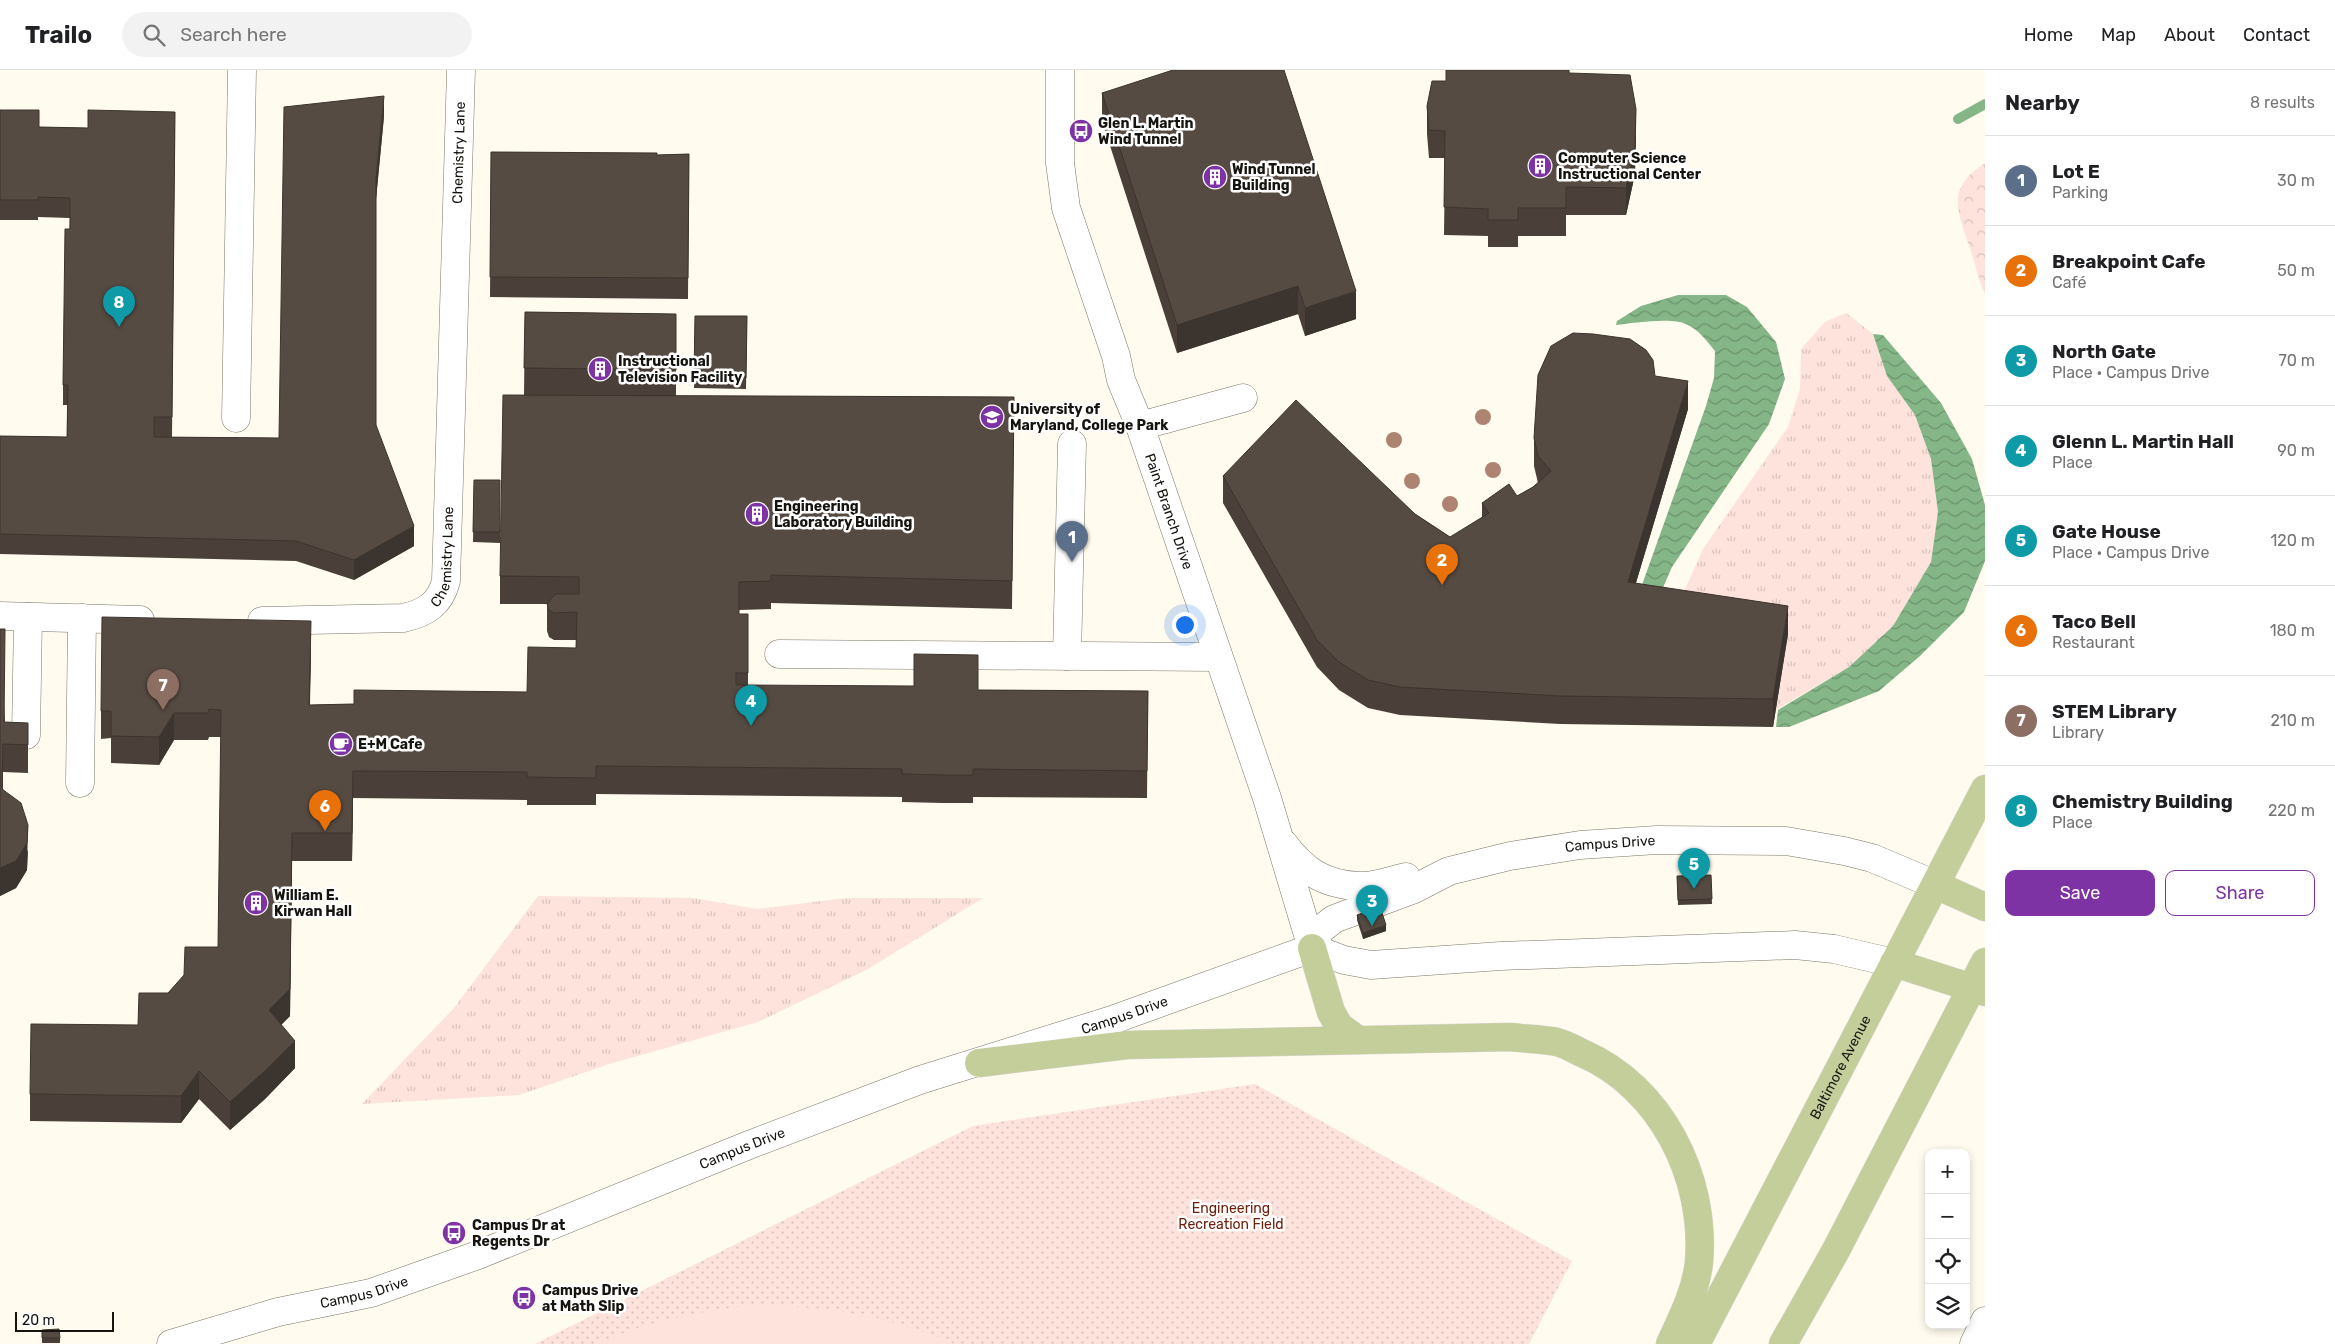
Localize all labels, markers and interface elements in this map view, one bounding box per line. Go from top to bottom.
search box [122,12,472,57]
text: Trailo [25,21,92,49]
icon: search [140,21,168,49]
text: Search here [180,23,287,46]
text: Home [2024,24,2073,46]
text: Map [2101,24,2136,46]
text: About [2164,24,2215,46]
text: Contact [2243,24,2310,46]
text: Nearby [2005,90,2080,115]
text: 8 results [2250,93,2315,112]
street label: Chemistry Lane [449,101,469,204]
place label: Glen L. Martin Wind Tunnel [1098,115,1193,148]
bus stop icon: Glen L. Martin Wind Tunnel [1068,118,1094,144]
place label: Computer Science Instructional Center [1558,150,1702,183]
building icon: Computer Science Instructional Center [1527,153,1553,179]
text: Lot E [2052,160,2100,183]
place label: Wind Tunnel Building [1232,161,1316,194]
building icon: Wind Tunnel Building [1202,164,1228,190]
text: 1 [2017,171,2025,190]
text: 30 m [2277,171,2315,190]
text: Parking [2052,183,2108,202]
text: Breakpoint Cafe [2052,250,2206,273]
text: 2 [2016,261,2026,280]
text: 50 m [2277,261,2315,280]
text: Café [2052,273,2086,292]
pin: 8 [103,286,135,327]
text: North Gate [2052,340,2156,363]
text: 3 [2016,351,2026,370]
text: 70 m [2278,351,2315,370]
place label: Instructional Television Facility [618,353,743,386]
building icon: Instructional Television Facility [587,356,613,382]
text: Place · Campus Drive [2052,363,2209,382]
place label: University of Maryland, College Park [1010,401,1169,434]
school or university icon: University of Maryland, College Park [979,404,1005,430]
text: Glenn L. Martin Hall [2052,430,2234,453]
text: 4 [2016,441,2026,460]
text: 90 m [2277,441,2315,460]
street label: Paint Branch Drive [1141,451,1197,572]
text: Place [2052,453,2093,472]
place label: Engineering Laboratory Building [774,498,913,531]
building icon: Engineering Laboratory Building [744,501,770,527]
street label: Chemistry Lane [426,506,457,610]
text: Gate House [2052,520,2161,543]
pin: 1 [1056,521,1088,562]
text: 5 [2016,531,2026,550]
text: 120 m [2270,531,2315,550]
text: Place · Campus Drive [2052,543,2209,562]
pin: 2 [1426,544,1458,585]
text: Taco Bell [2052,610,2136,633]
your location [1172,612,1198,638]
text: 6 [2016,621,2026,640]
text: 180 m [2270,621,2315,640]
text: Restaurant [2052,633,2135,652]
pin: 7 [147,669,179,710]
pin: 4 [735,685,767,726]
text: STEM Library [2052,700,2177,723]
text: 7 [2016,711,2026,730]
text: 210 m [2270,711,2315,730]
text: Library [2052,723,2104,742]
cafe icon: E+M Cafe [328,731,354,757]
place label: E+M Cafe [358,736,422,753]
pin: 6 [309,790,341,831]
text: Chemistry Building [2052,790,2233,813]
text: 8 [2016,801,2026,820]
text: 220 m [2268,801,2315,820]
text: Place [2052,813,2093,832]
street label: Campus Drive [1564,832,1656,856]
pin: 5 [1678,848,1710,889]
button: Save [2005,870,2155,916]
button: Share [2165,870,2315,916]
pin: 3 [1356,885,1388,926]
place label: William E. Kirwan Hall [274,887,352,920]
building icon: William E. Kirwan Hall [243,890,269,916]
street label: Campus Drive [1079,992,1170,1038]
street label: Baltimore Avenue [1806,1012,1874,1122]
street label: Campus Drive [697,1124,787,1173]
map controls [1925,1149,1970,1329]
button: + [1925,1149,1970,1194]
button: − [1925,1194,1970,1239]
park label: Engineering Recreation Field [1178,1200,1284,1233]
place label: Campus Dr at Regents Dr [472,1217,566,1250]
bus stop icon: Campus Dr at Regents Dr [441,1220,467,1246]
button: locate [1925,1239,1970,1284]
street label: Campus Drive [318,1272,410,1312]
place label: Campus Drive at Math Slip [542,1282,638,1315]
button: layers [1925,1284,1970,1329]
bus stop icon: Campus Drive at Math Slip [511,1285,537,1311]
scale bar [15,1309,114,1332]
text: 20 m [22,1312,55,1329]

